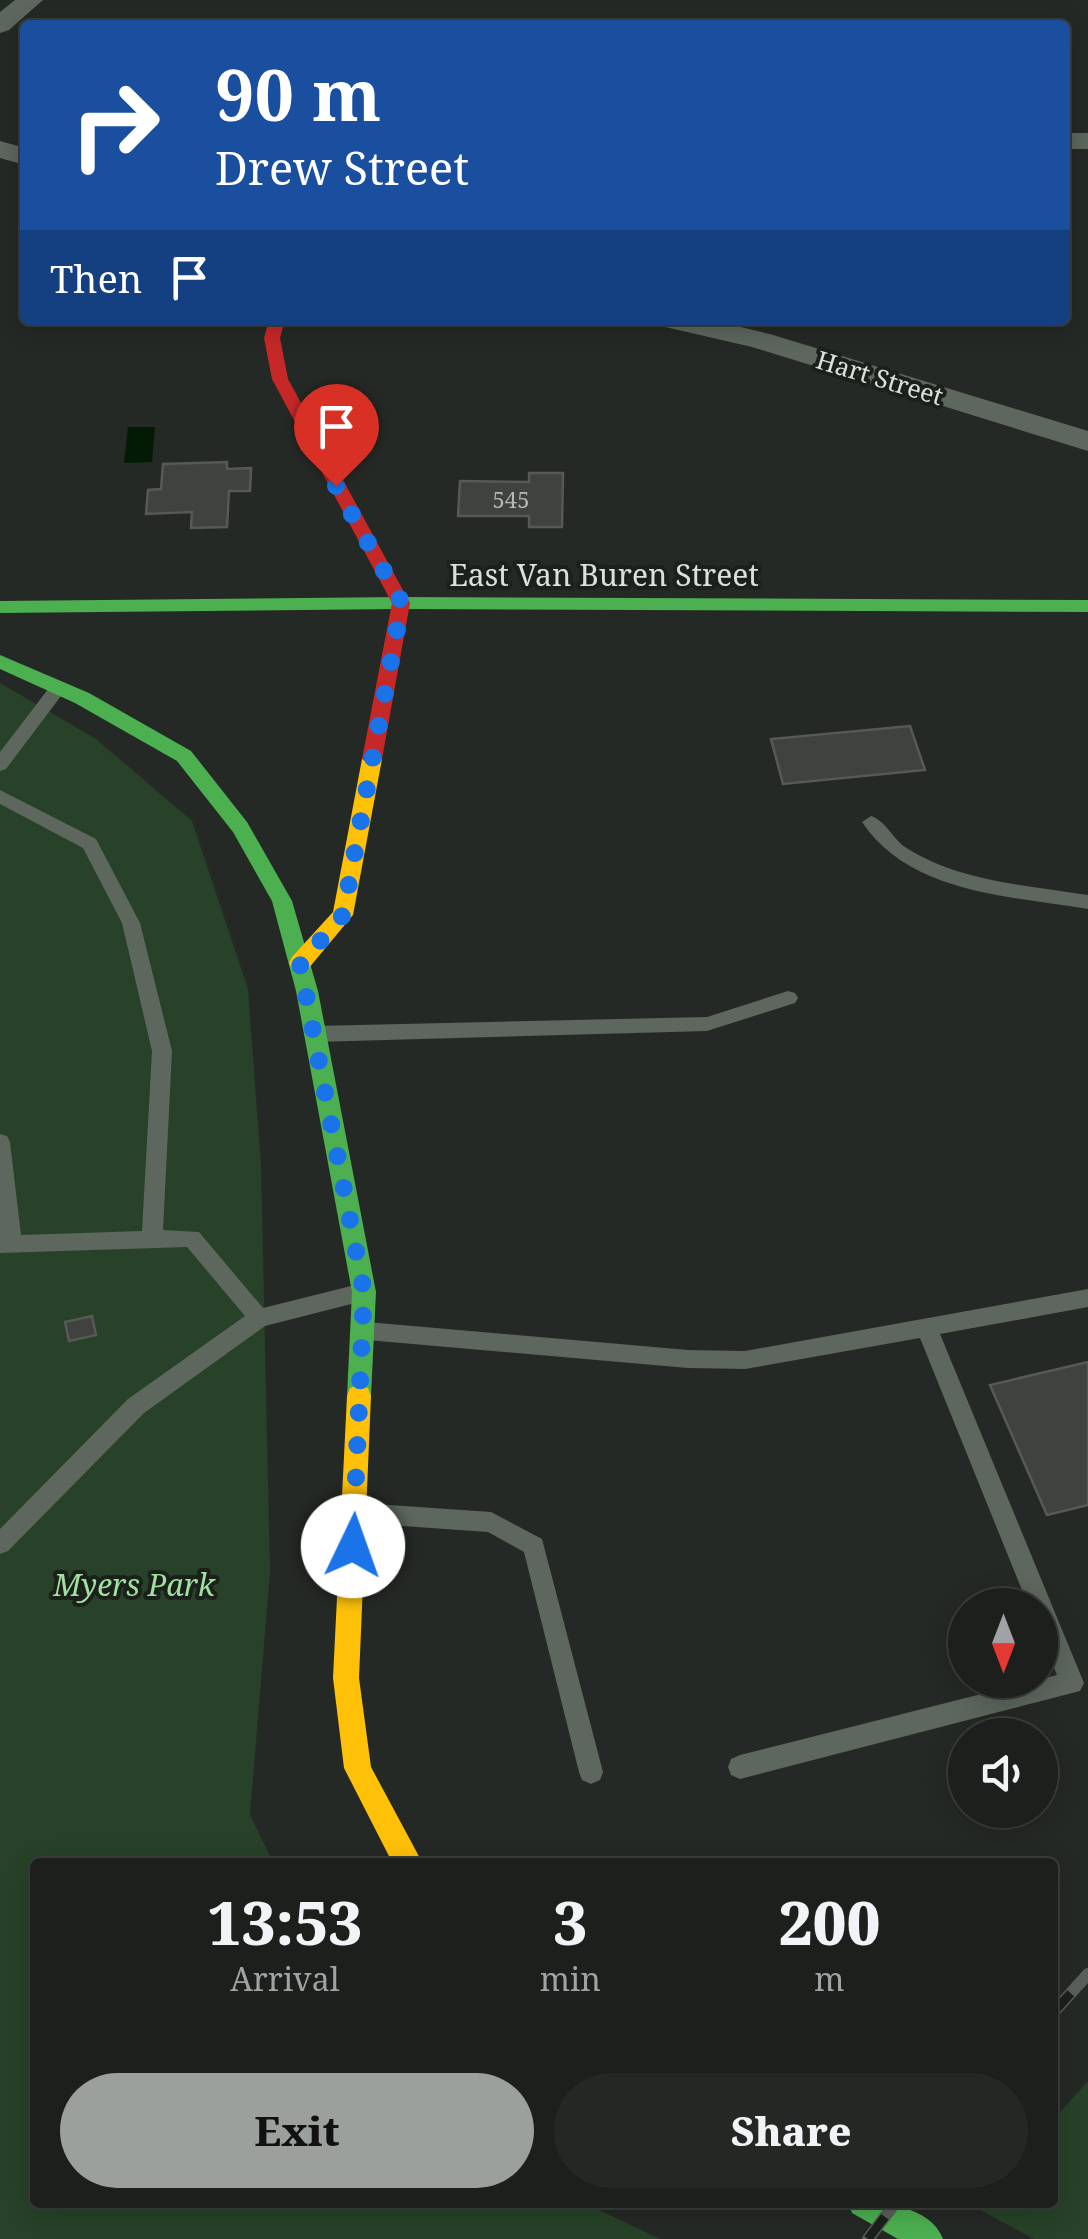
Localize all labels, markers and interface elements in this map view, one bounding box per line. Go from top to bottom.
text: 90 m [215,46,381,142]
icon: right [50,60,180,190]
text: Drew Street [215,137,469,198]
icon: arrive [162,250,217,305]
text: Then [50,252,142,304]
street label: Hart Street [813,342,948,412]
pin [294,384,379,487]
icon: arrive [309,399,364,454]
house number: 545 [493,484,529,514]
street label: East Van Buren Street [449,554,759,595]
position arrow [301,1494,405,1598]
park label: Myers Park [52,1564,216,1605]
north arrow [948,1588,1058,1698]
map controls [948,1588,1058,1828]
button: sound [948,1718,1058,1828]
text: 13:53 [208,1881,362,1963]
text: 3 [553,1881,587,1963]
text: 200 [778,1881,880,1963]
text: Arrival [230,1957,340,2000]
text: min [540,1957,601,2000]
text: m [814,1957,845,2000]
button: Exit [60,2073,534,2188]
button: Share [554,2073,1028,2188]

